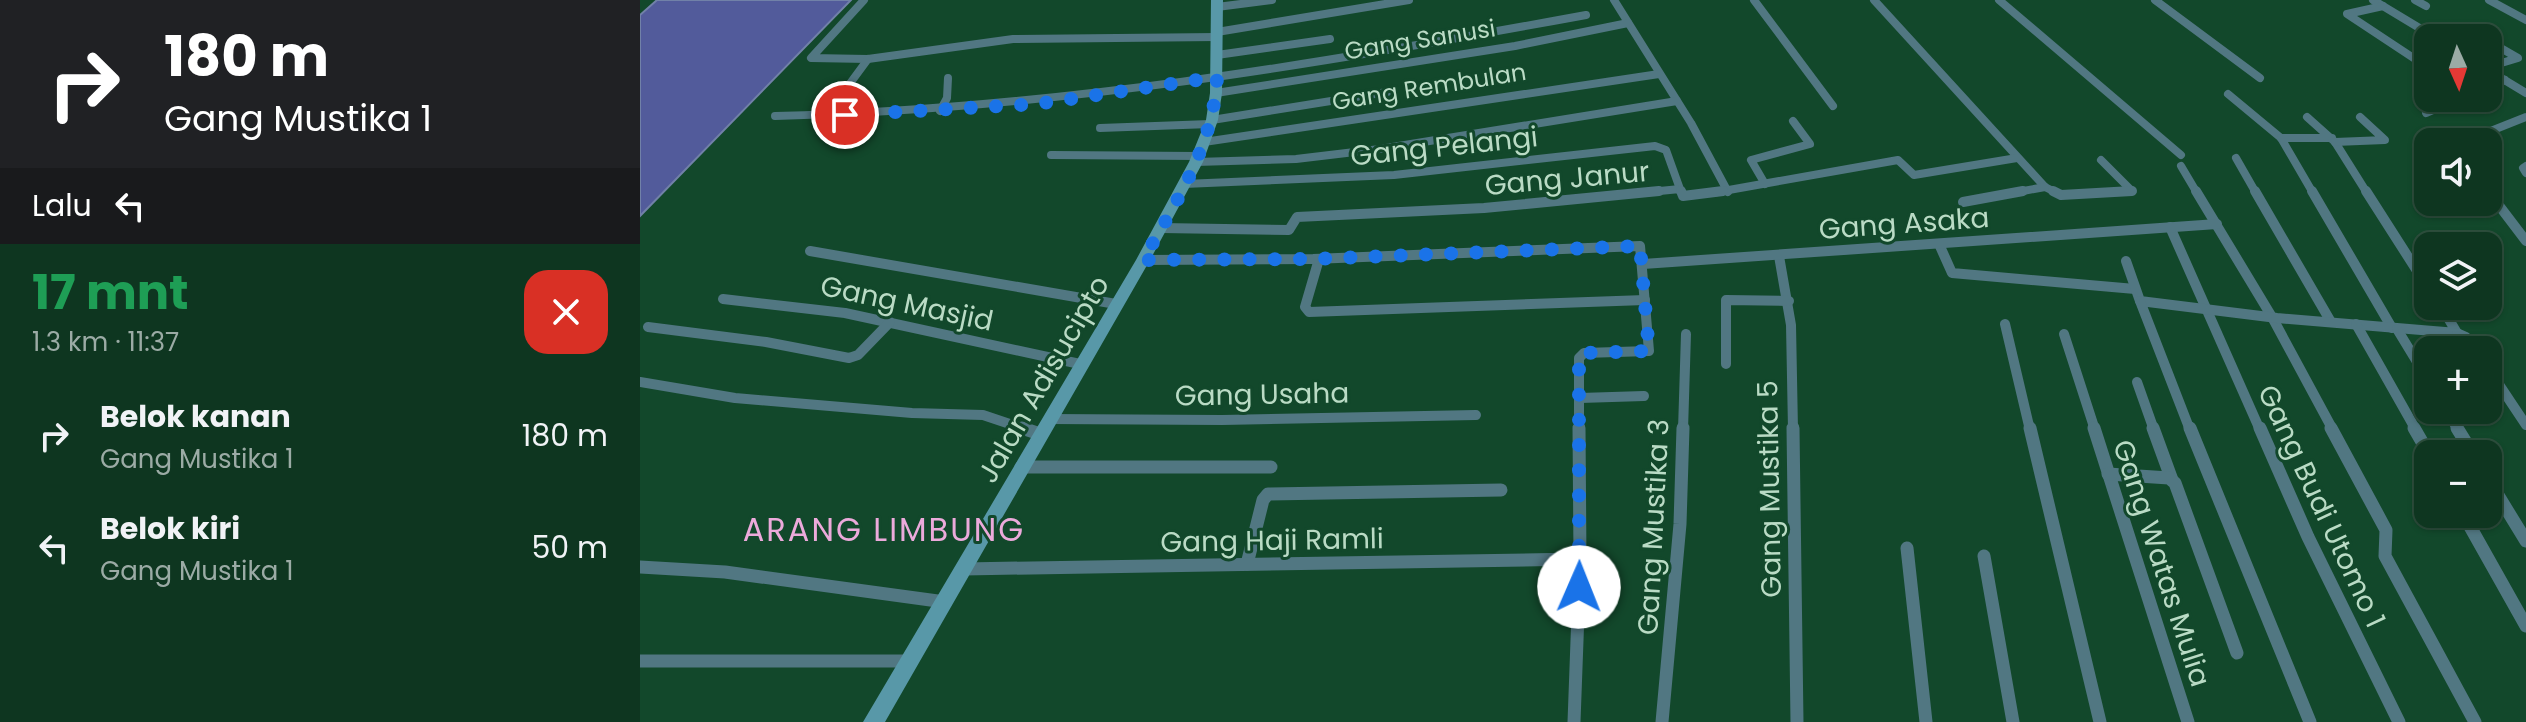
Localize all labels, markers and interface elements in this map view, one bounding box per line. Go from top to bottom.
street label: Gang Sanusi [1342,11,1498,68]
text: 180 m [164,17,329,96]
north arrow [2414,24,2502,112]
map controls [2414,24,2502,528]
icon: right [32,32,136,136]
street label: Gang Rembulan [1329,55,1528,118]
pin [811,81,879,149]
text: Gang Mustika 1 [164,93,432,144]
icon: arrive [823,93,867,137]
street label: Gang Pelangi [1348,117,1540,176]
button: sound [2414,128,2502,216]
street label: Gang Janur [1483,152,1651,205]
text: Lalu [32,184,92,227]
icon: left [108,184,152,228]
street label: Gang Asaka [1817,198,1991,249]
button: layers [2414,232,2502,320]
text: 17 mnt [32,259,189,326]
street label: Gang Masjid [817,266,997,341]
street label: Jalan Adisucipto [968,269,1119,490]
button: close [524,270,608,354]
text: 1.3 km · 11:37 [32,324,179,360]
button: + [2414,336,2502,424]
street label: Gang Usaha [1175,373,1350,416]
street label: Gang Budi Utomo 1 [2248,379,2395,634]
street label: Gang Mustika 5 [1748,380,1791,598]
text: Belok kanan [100,395,291,438]
icon: right [32,414,76,458]
text: 180 m [522,414,608,457]
street label: Gang Mustika 3 [1628,418,1679,636]
street label: Gang Watas Mulia [2103,435,2220,692]
button: − [2414,440,2502,528]
text: Gang Mustika 1 [100,441,294,477]
text: Belok kiri [100,507,240,550]
district label: ARANG LIMBUNG [743,507,1025,552]
street label: Gang Haji Ramli [1160,519,1384,562]
icon: left [32,526,76,570]
text: 50 m [531,526,608,569]
position arrow [1537,545,1621,629]
text: Gang Mustika 1 [100,553,294,589]

